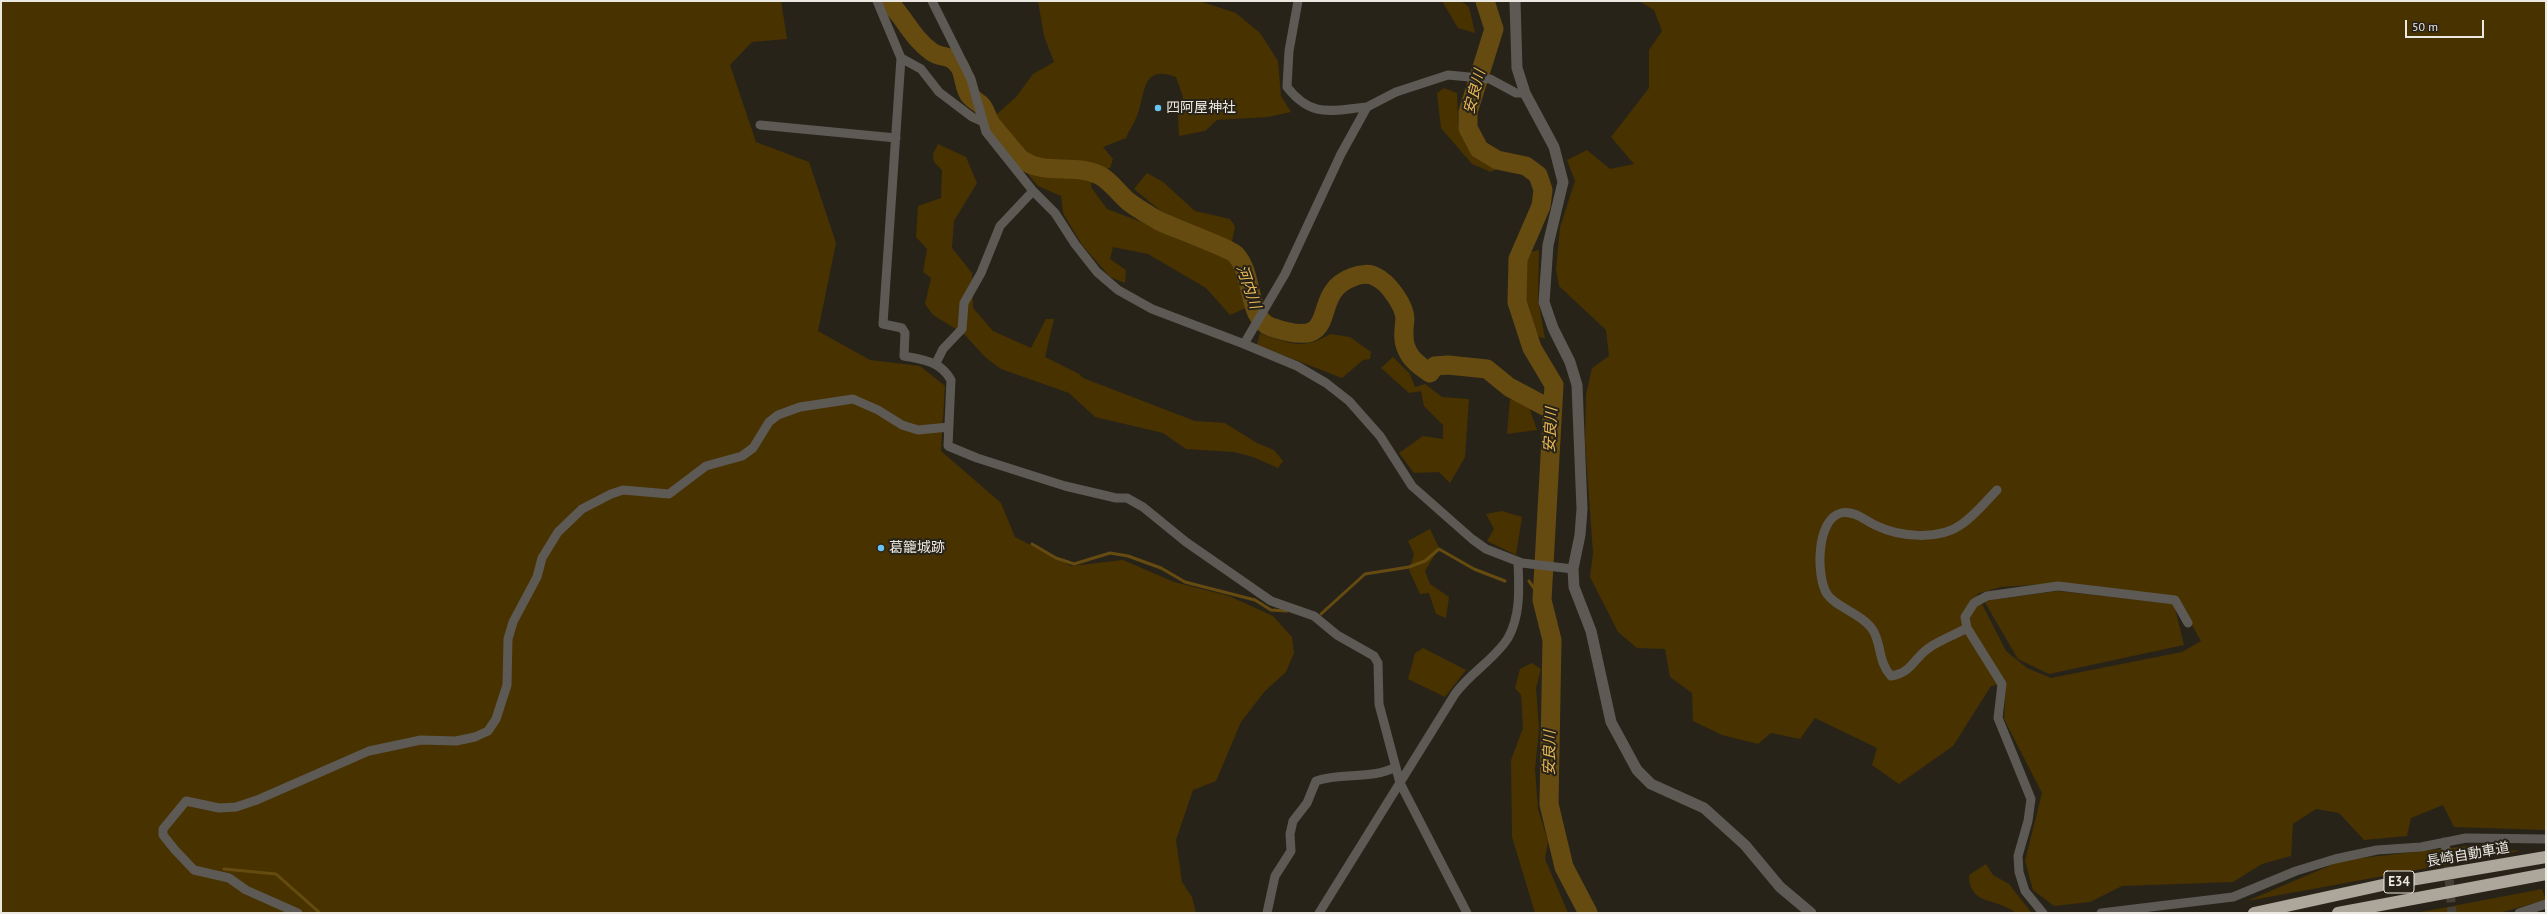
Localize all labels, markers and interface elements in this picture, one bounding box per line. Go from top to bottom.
scale bar [2407,12,2486,38]
text: 50 m [2412,19,2438,34]
water label: 安良川 [1460,68,1490,116]
place label: 四阿屋神社 [1166,100,1236,116]
marker: 四阿屋神社 [1153,103,1163,113]
water label: 河内川 [1232,263,1264,311]
water label: 安良川 [1541,407,1561,453]
place label: 葛籠城跡 [889,540,945,556]
marker: 葛籠城跡 [876,543,886,553]
water label: 安良川 [1541,730,1559,776]
street label: 長崎自動車道 [2425,839,2511,871]
road number: E34 [2384,871,2414,893]

